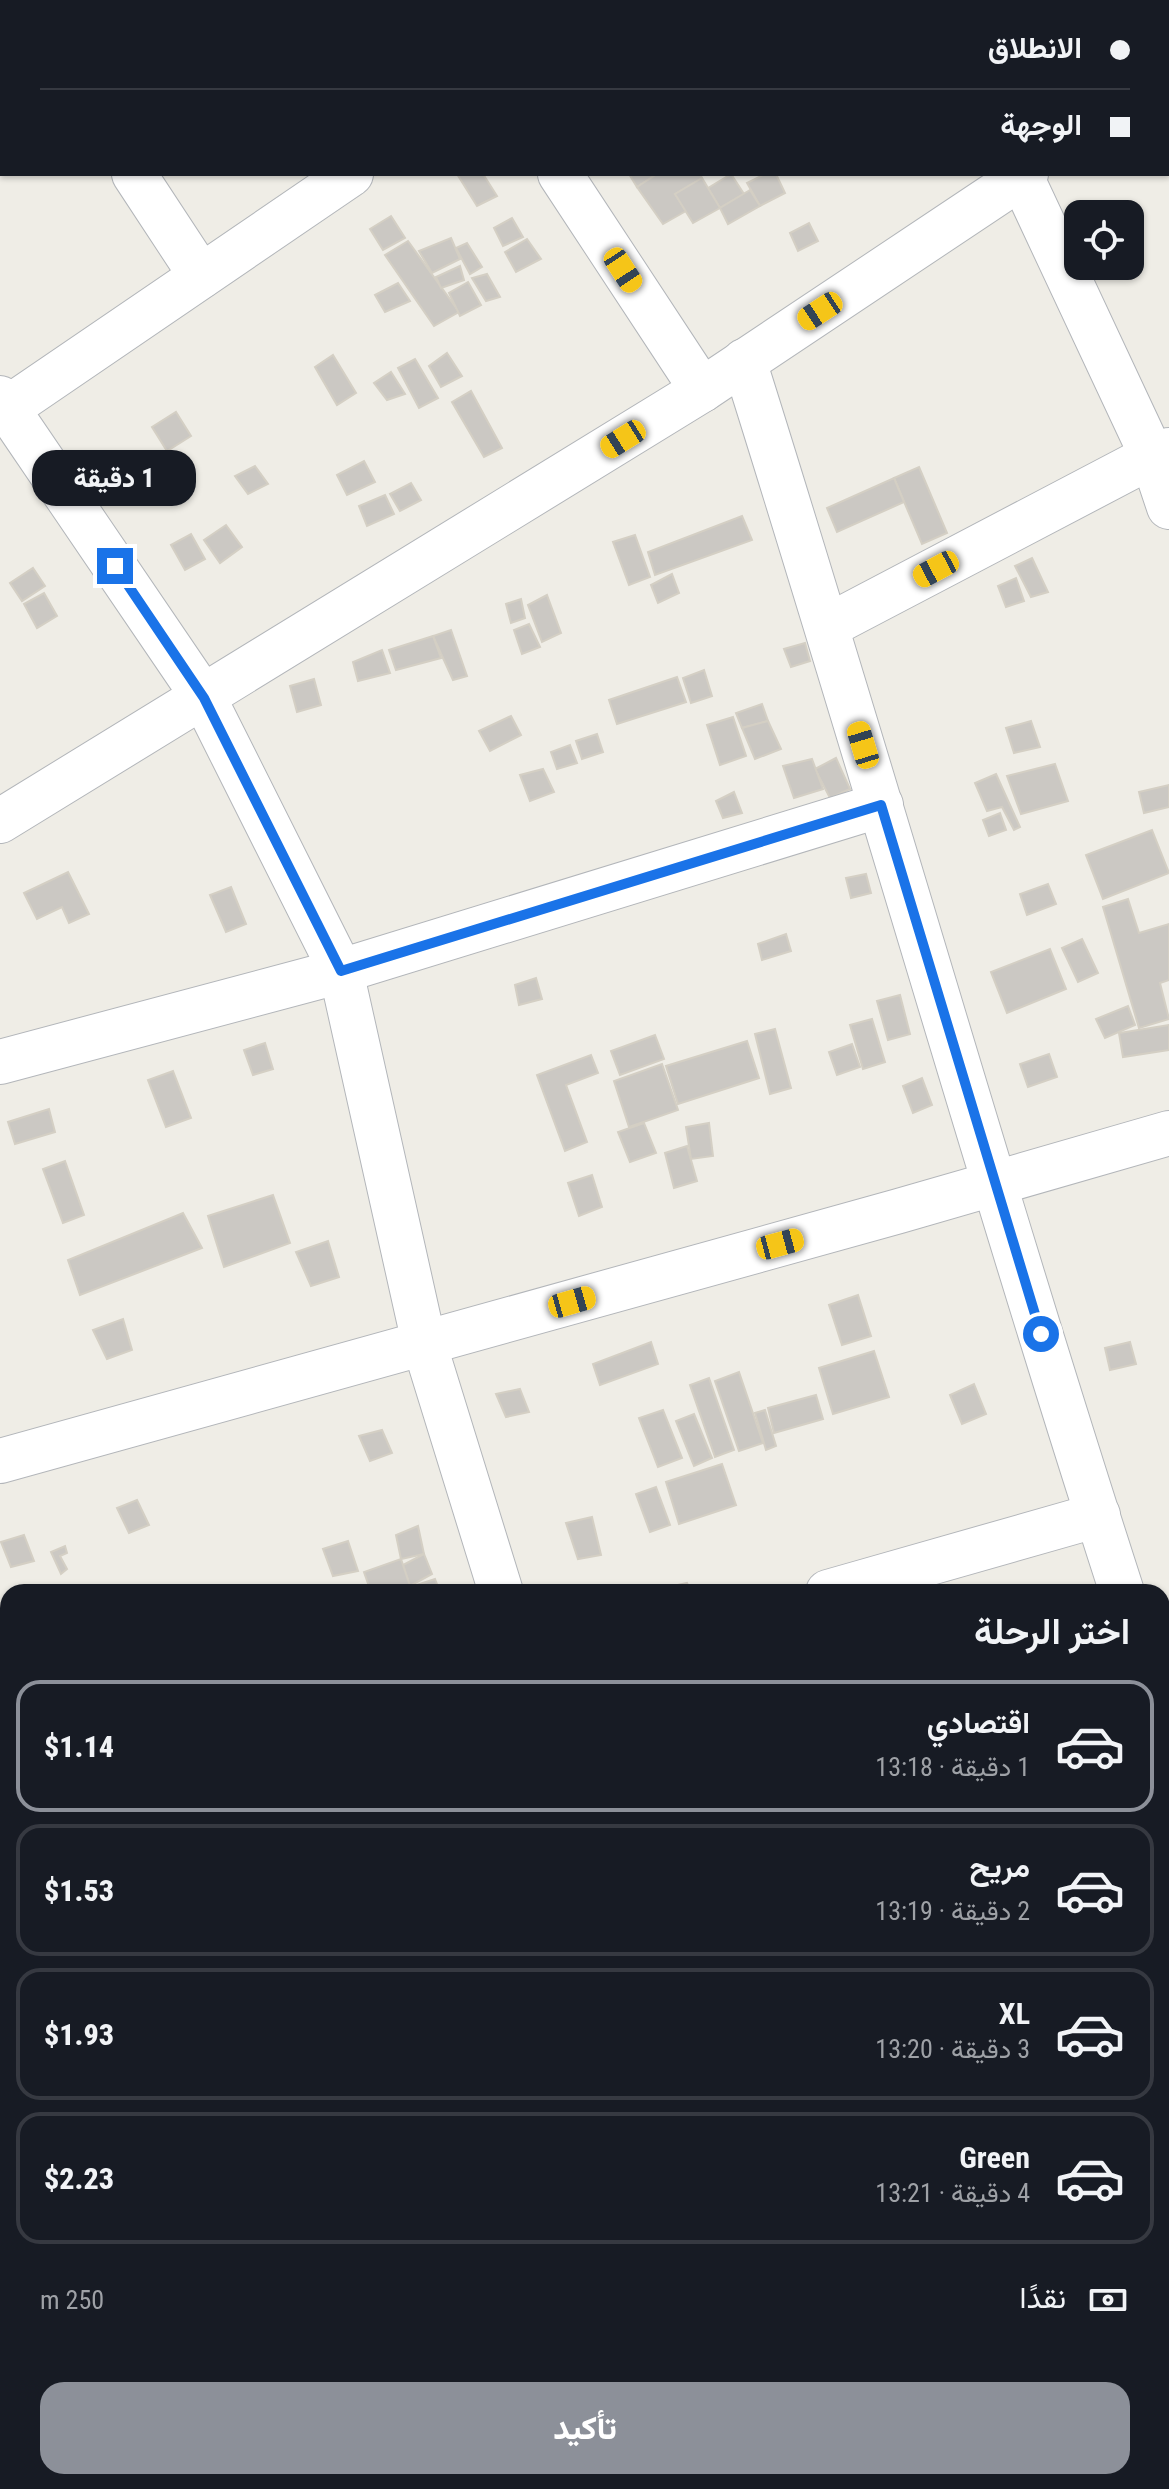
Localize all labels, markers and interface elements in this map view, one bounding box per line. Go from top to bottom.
text: الانطلاق [988,30,1082,65]
text: الوجهة [1000,107,1082,142]
map controls [1064,200,1144,280]
button: locate [1064,200,1144,280]
car [600,243,646,297]
car [793,288,847,334]
car [596,416,650,462]
callout: 1 دقيقة [33,450,197,506]
text: 1 دقيقة [74,463,154,493]
car [909,547,963,591]
route end [97,548,133,584]
car [845,719,881,771]
car [754,1226,806,1262]
car [546,1284,598,1320]
route start [1023,1316,1059,1352]
text: اختر الرحلة [974,1611,1130,1653]
text: اقتصادي [927,1705,1030,1740]
icon: car [1054,1710,1126,1782]
text: $1.14 [44,1729,114,1764]
text: 1 دقيقة · 13:18 [875,1752,1030,1782]
text: مريح [970,1849,1030,1884]
icon: car [1054,1854,1126,1926]
text: $1.53 [44,1873,114,1908]
text: 2 دقيقة · 13:19 [875,1896,1030,1926]
text: XL [999,1996,1030,2031]
icon: car [1054,1998,1126,2070]
text: $1.93 [44,2017,114,2052]
text: 3 دقيقة · 13:20 [875,2034,1030,2064]
text: Green [959,2140,1030,2175]
icon: car [1054,2142,1126,2214]
text: $2.23 [44,2161,114,2196]
text: 4 دقيقة · 13:21 [875,2178,1030,2208]
icon: cash [1086,2278,1130,2322]
text: نقدًا [1020,2280,1066,2315]
text: 250 m [40,2285,104,2315]
button: تأكيد [40,2382,1130,2474]

